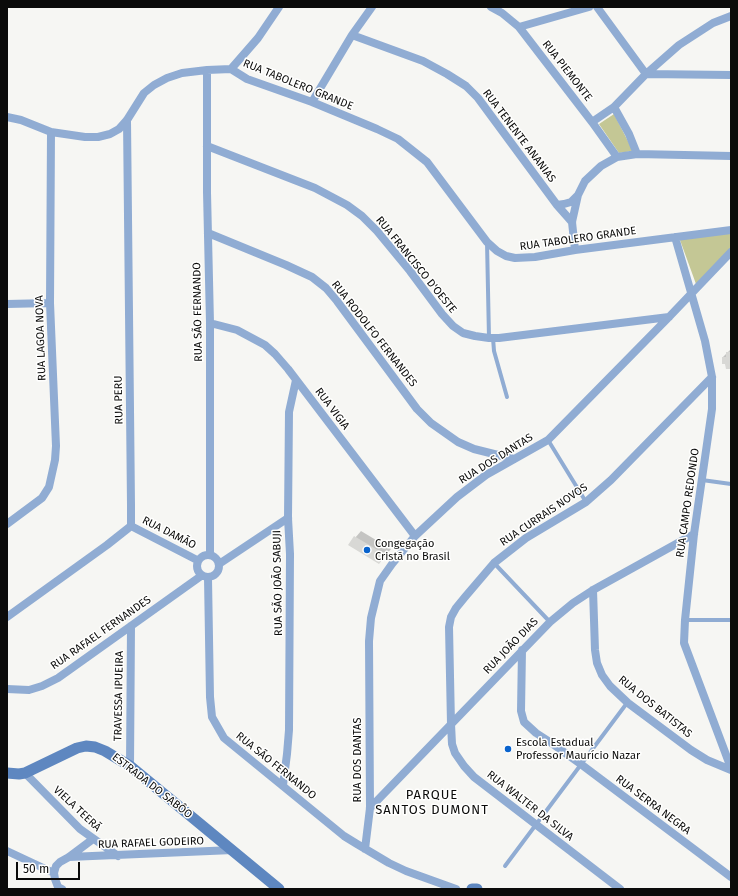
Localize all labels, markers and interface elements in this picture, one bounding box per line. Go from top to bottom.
street label: RUA PIEMONTE [539,38,595,104]
street label: RUA TABOLERO GRANDE [241,57,355,113]
street label: RUA TENENTE ANANIAS [480,87,558,185]
street label: RUA FRANCISCO D'OESTE [373,214,459,316]
street label: RUA TABOLERO GRANDE [519,224,637,254]
street label: RUA SÃO FERNANDO [191,262,205,362]
street label: RUA RODOLFO FERNANDES [328,278,420,390]
street label: RUA LAGOA NOVA [33,295,49,381]
street label: RUA PERU [112,375,126,425]
street label: RUA VIGIA [312,386,352,432]
street label: RUA DOS DANTAS [457,431,535,487]
street label: RUA CAMPO REDONDO [674,447,702,559]
street label: RUA CURRAIS NOVOS [498,481,590,549]
street label: RUA DAMÃO [140,514,198,552]
street label: RUA SÃO JOÃO SABUJI [270,530,286,636]
place label: Congegação Cristã no Brasil [375,537,450,563]
marker: Congegação Cristã no Brasil [362,545,372,555]
street label: RUA RAFAEL FERNANDES [48,593,154,673]
street label: RUA JOÃO DIAS [481,615,541,677]
street label: TRAVESSA IPUEIRA [112,651,126,741]
street label: RUA DOS BATISTAS [615,673,695,741]
street label: RUA DOS DANTAS [351,718,365,802]
street label: RUA SÃO FERNANDO [233,730,319,802]
place label: Escola Estadual Professor Maurício Nazar [516,736,640,762]
marker: Escola Estadual Professor Maurício Nazar [503,744,513,754]
street label: ESTRADA DO SABÔO [109,751,195,821]
street label: RUA WALTER DA SILVA [484,768,576,844]
street label: RUA SERRA NEGRA [613,772,693,838]
street label: VIELA TEERÃ [50,784,104,834]
district label: PARQUE SANTOS DUMONT [375,787,489,818]
street label: RUA RAFAEL GODEIRO [98,835,204,851]
scale bar [18,854,82,880]
text: 50 m [23,862,49,876]

